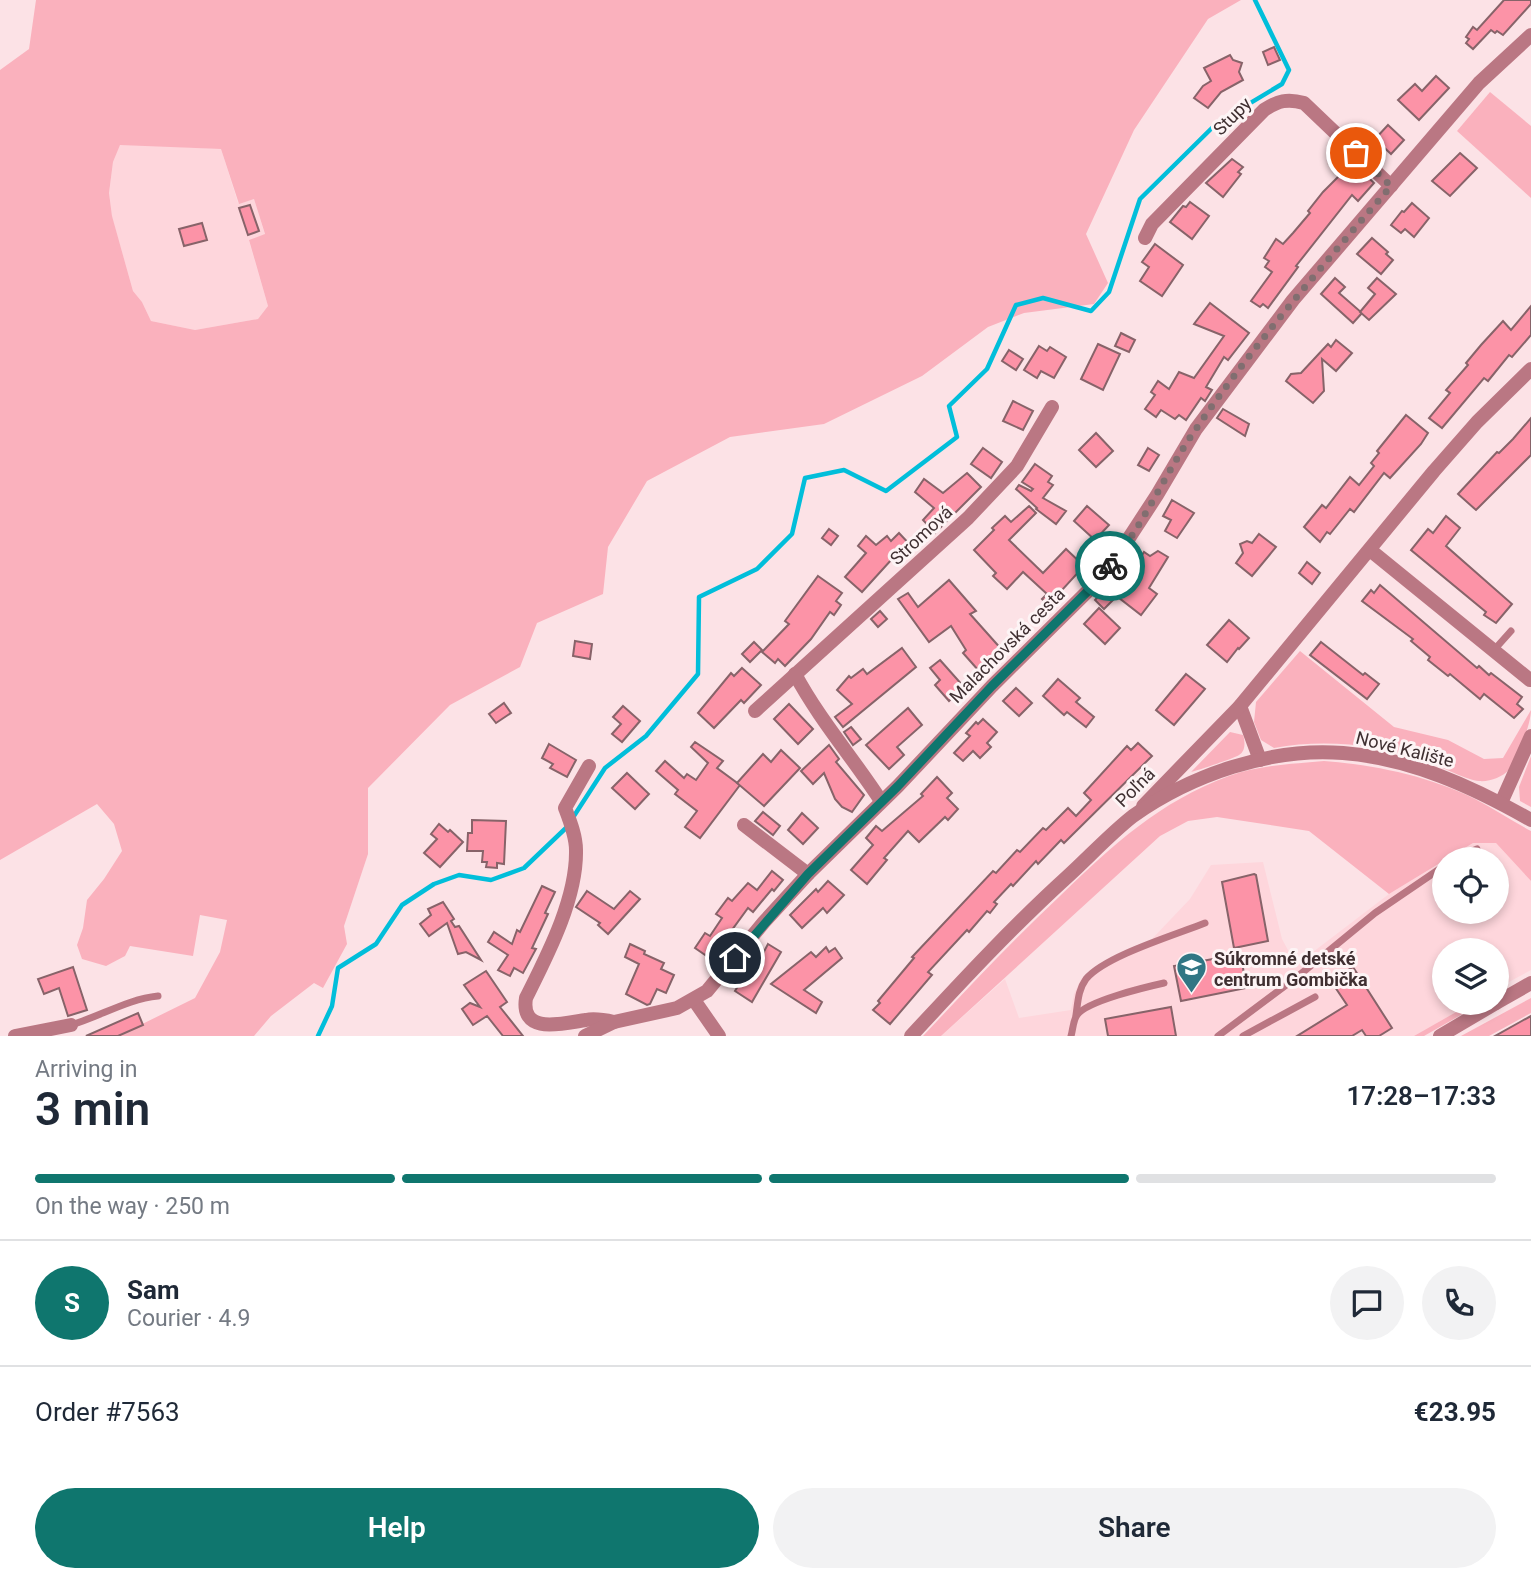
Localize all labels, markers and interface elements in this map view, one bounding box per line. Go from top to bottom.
street label: Stupy [1209,92,1256,139]
pin [1326,123,1386,183]
icon: bag [1337,134,1375,172]
street label: Stromová [886,501,956,569]
courier [1075,531,1145,601]
icon: bike [1091,547,1129,585]
street label: Malachovská cesta [945,583,1069,707]
street label: Nové Kalište [1354,727,1456,771]
street label: Poľná [1111,763,1159,811]
map controls [1432,847,1509,1015]
button: locate [1432,847,1509,924]
pin [705,928,765,988]
button: layers [1432,938,1509,1015]
icon: home [716,939,754,977]
place label: Súkromné detské centrum Gombička [1214,948,1368,990]
school or university icon: Súkromné detské centrum Gombička [1174,951,1208,995]
text: Arriving in [35,1056,138,1083]
text: 17:28–17:33 [1346,1081,1496,1111]
text: 3 min [35,1082,150,1136]
text: On the way · 250 m [35,1193,230,1220]
button: chat [1330,1266,1404,1340]
button: phone [1422,1266,1496,1340]
text: Sam [127,1275,179,1305]
text: S [64,1288,80,1318]
text: Courier · 4.9 [127,1305,250,1332]
text: Order #7563 [35,1397,180,1427]
text: €23.95 [1414,1397,1496,1427]
button: Help [35,1488,759,1568]
button: Share [773,1488,1496,1568]

